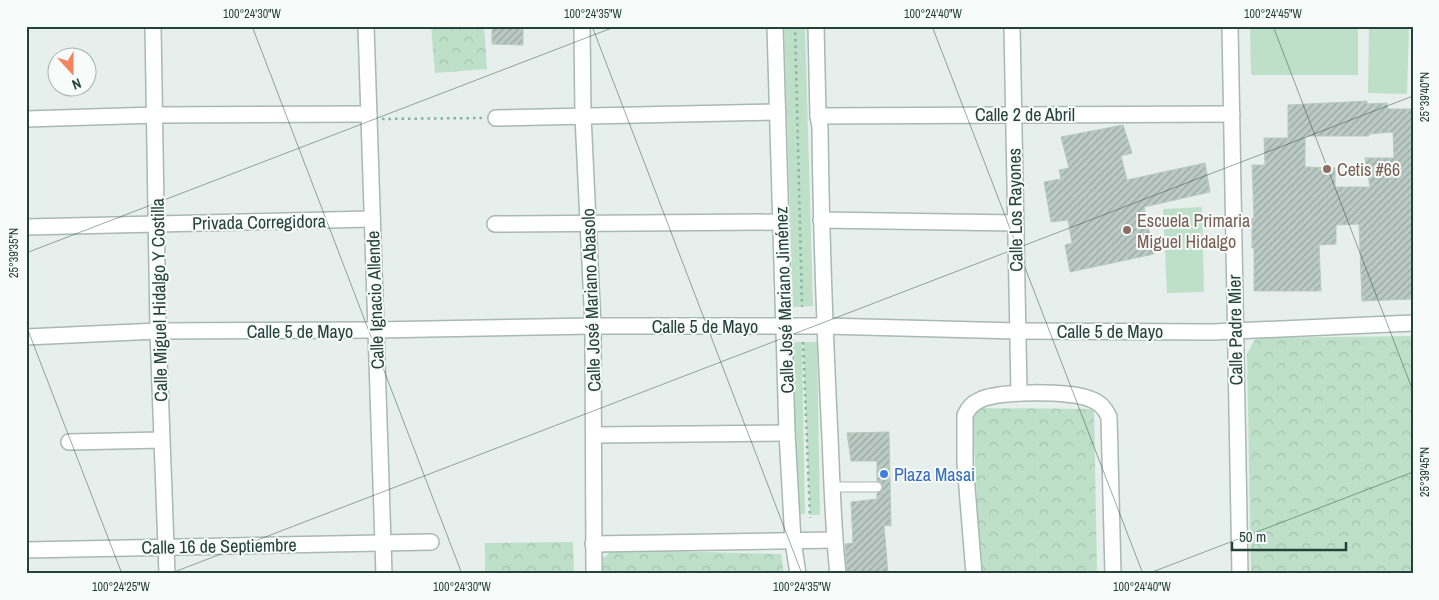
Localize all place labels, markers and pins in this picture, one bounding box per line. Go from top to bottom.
place label: Cetis #66 [1337,157,1400,182]
marker: Cetis #66 [1321,163,1333,175]
place label: Escuela Primaria Miguel Hidalgo [1137,208,1250,254]
marker: Escuela Primaria Miguel Hidalgo [1121,224,1133,236]
place label: Plaza Masai [894,462,975,487]
marker: Plaza Masai [878,468,890,480]

